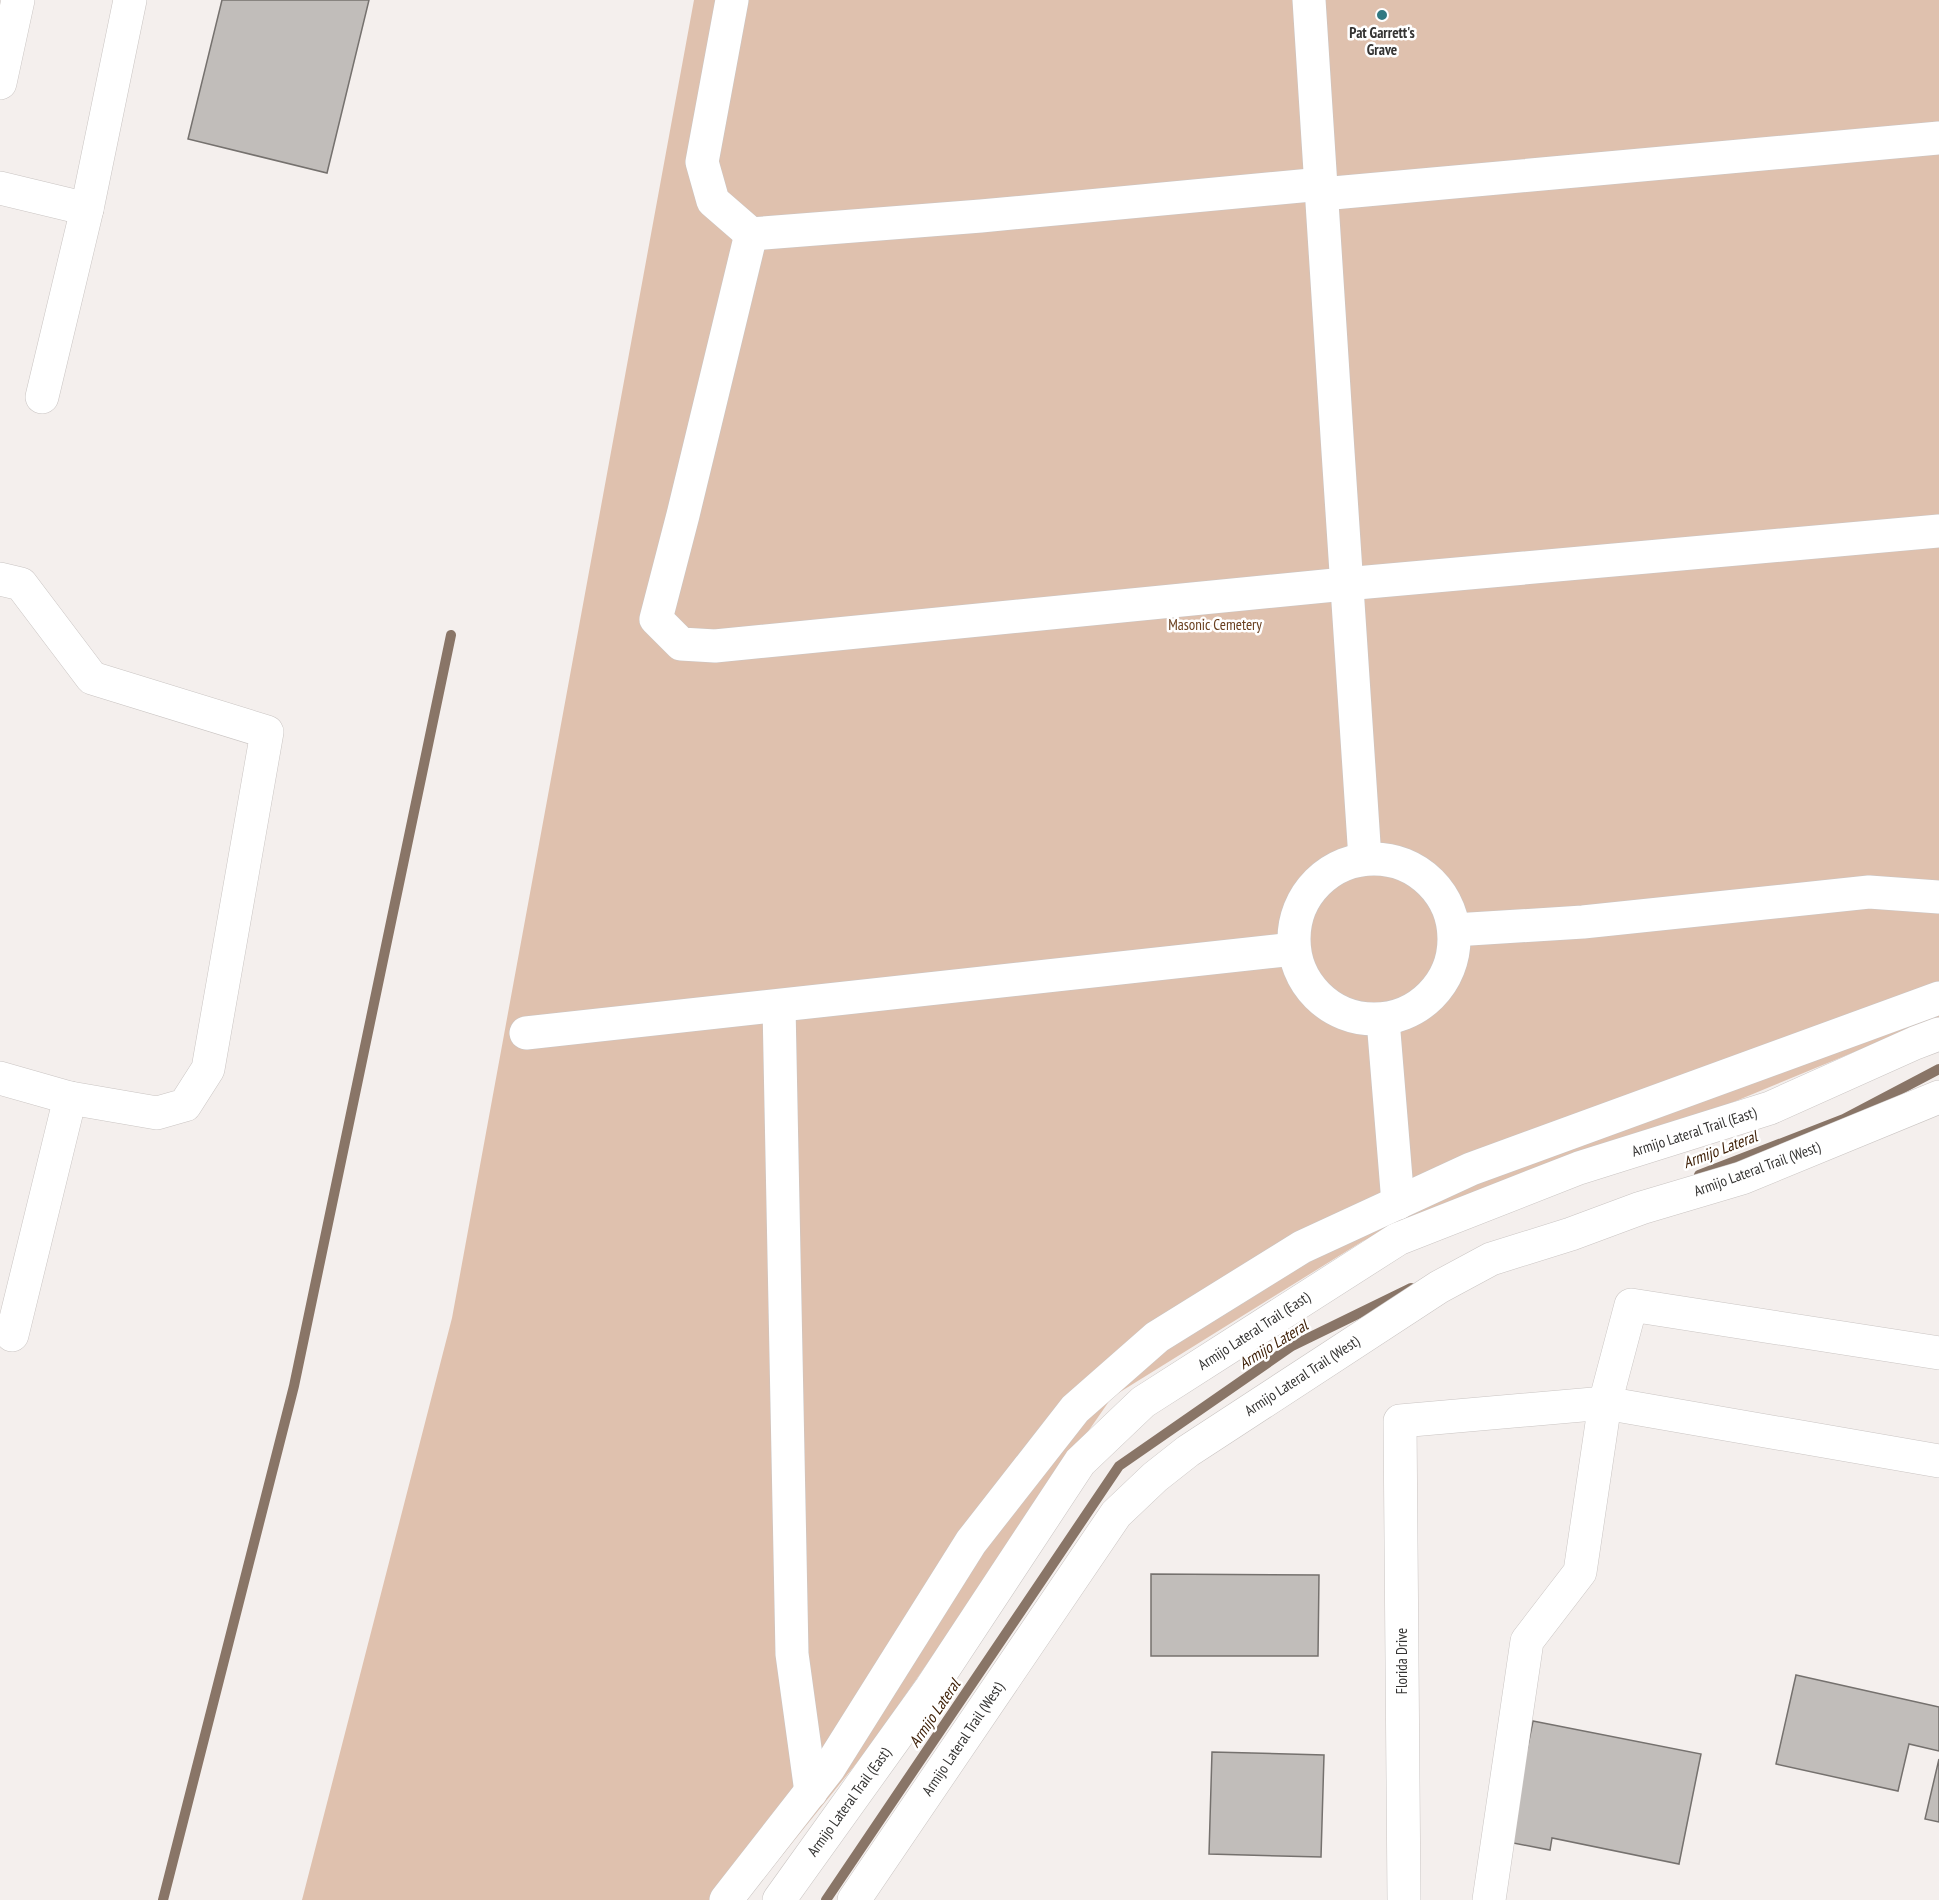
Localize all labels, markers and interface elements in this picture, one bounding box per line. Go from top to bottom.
marker: Pat Garrett's Grave [1375,8,1389,22]
place label: Pat Garrett's Grave [1349,23,1415,59]
park label: Masonic Cemetery [1168,615,1262,634]
street label: Armijo Lateral Trail (East) [1629,1103,1759,1161]
water label: Armijo Lateral [1680,1126,1760,1172]
street label: Armijo Lateral Trail (West) [1691,1137,1823,1200]
street label: Armijo Lateral Trail (East) [1195,1288,1313,1374]
water label: Armijo Lateral [1235,1315,1311,1373]
street label: Armijo Lateral Trail (West) [1241,1331,1363,1420]
street label: Florida Drive [1392,1628,1411,1694]
water label: Armijo Lateral [904,1674,965,1751]
street label: Armijo Lateral Trail (West) [917,1678,1008,1799]
street label: Armijo Lateral Trail (East) [803,1743,895,1860]

